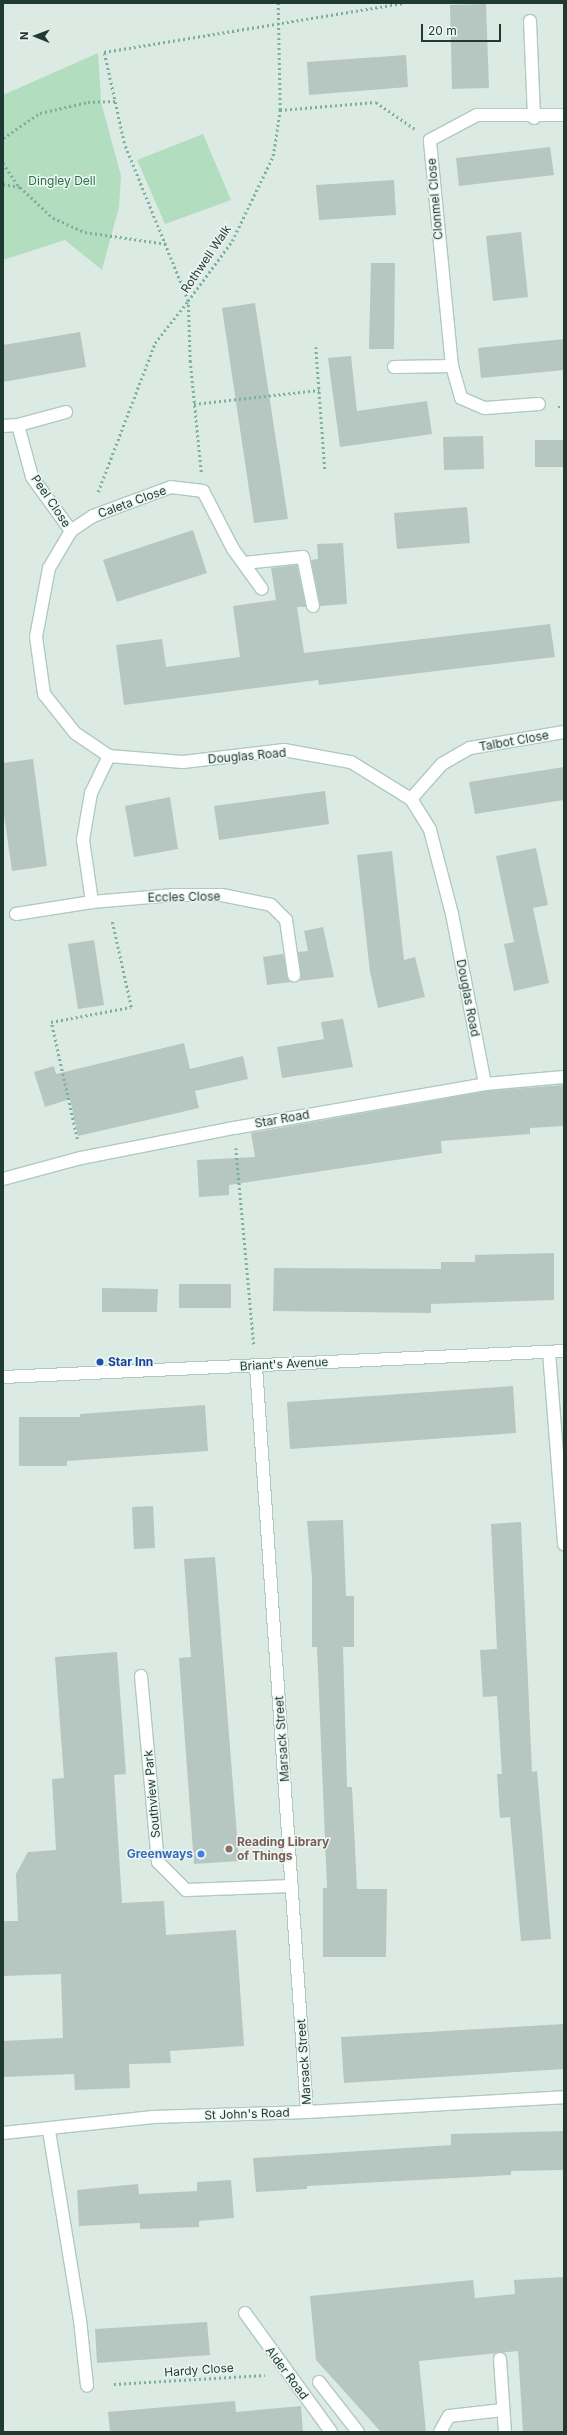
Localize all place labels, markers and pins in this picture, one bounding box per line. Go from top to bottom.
place label: Star Inn [108,1355,153,1369]
marker: Star Inn [95,1357,105,1367]
place label: Reading Library of Things [237,1835,329,1863]
marker: Reading Library of Things [224,1844,234,1854]
place label: Greenways [127,1847,193,1861]
marker: Greenways [196,1849,206,1859]

